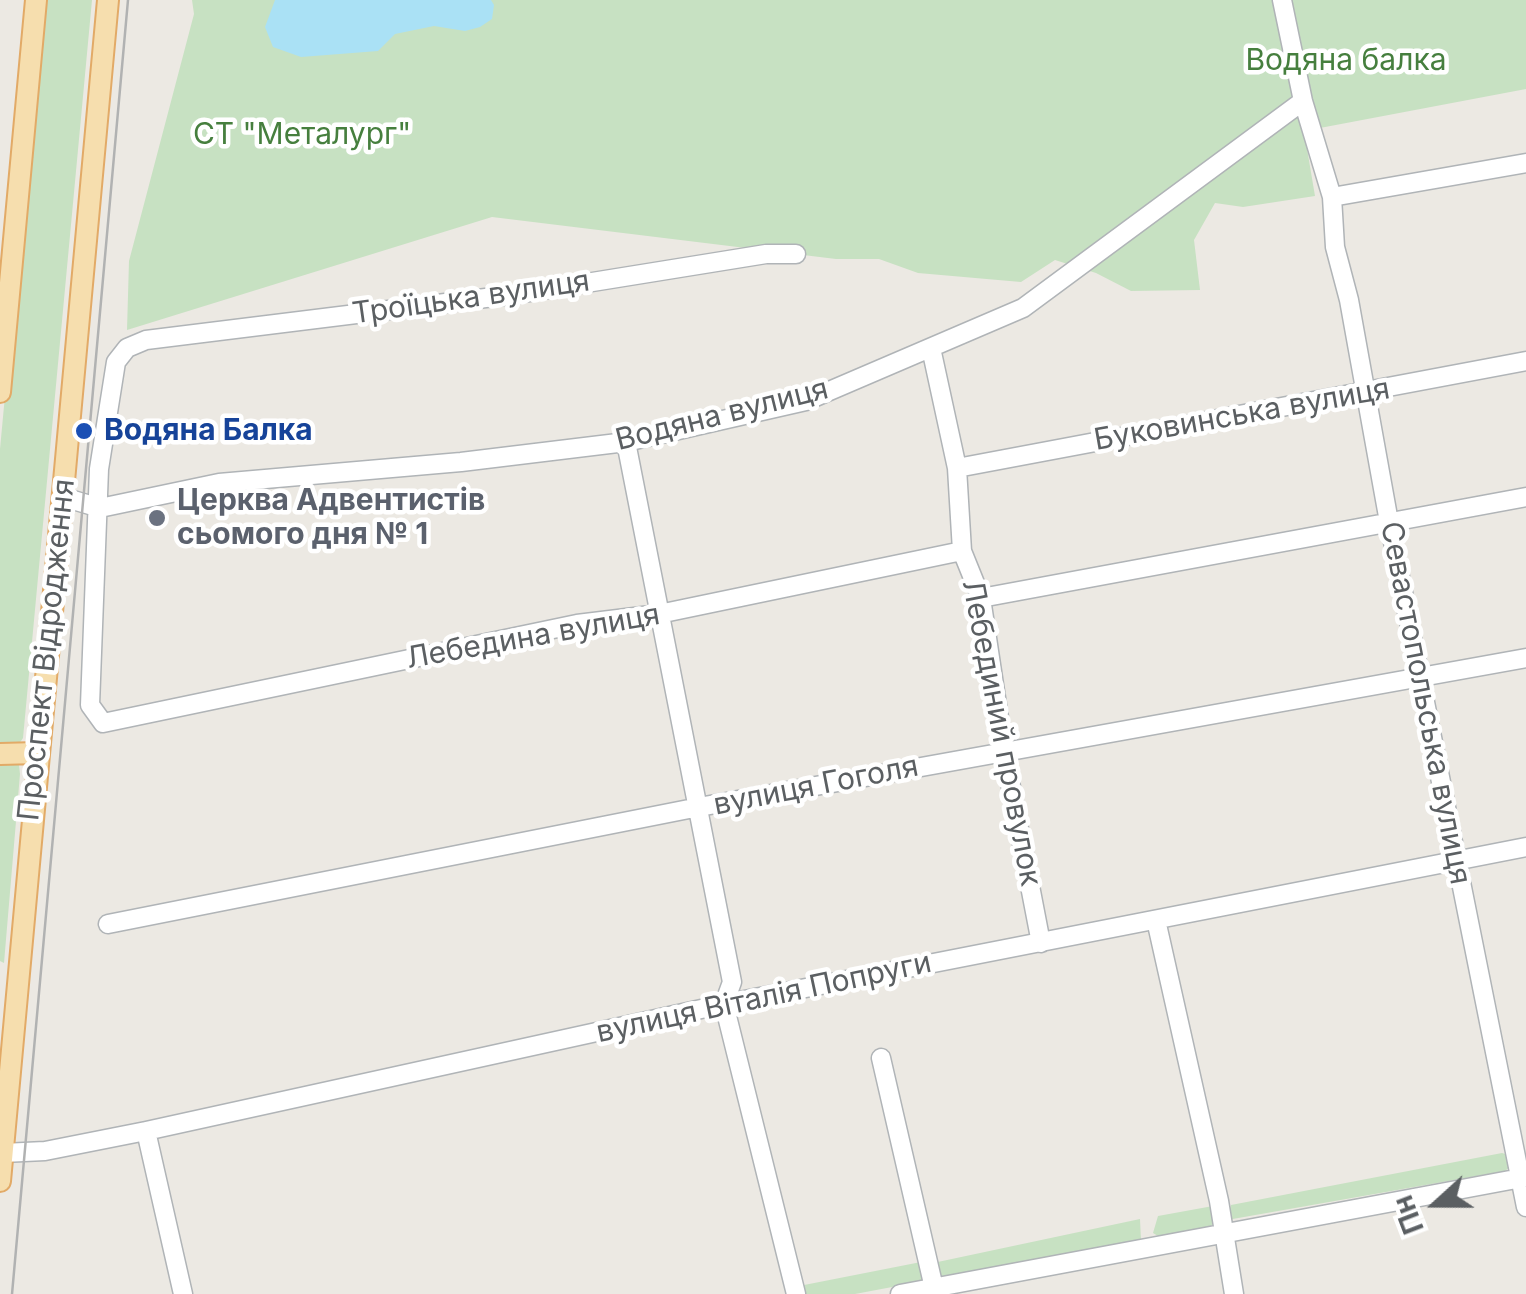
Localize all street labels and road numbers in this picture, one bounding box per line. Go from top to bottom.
street label: Троїцька вулиця [350,264,592,332]
street label: Водяна вулиця [612,371,832,459]
street label: Буковинська вулиця [1091,371,1393,459]
street label: Проспект Відродження [11,477,83,823]
street label: Севастопольська вулиця [1372,519,1478,887]
street label: Лебединий провулок [954,577,1048,889]
street label: Лебедина вулиця [403,597,663,677]
street label: вулиця Гоголя [711,748,921,824]
street label: вулиця Віталія Попруги [593,945,935,1051]

